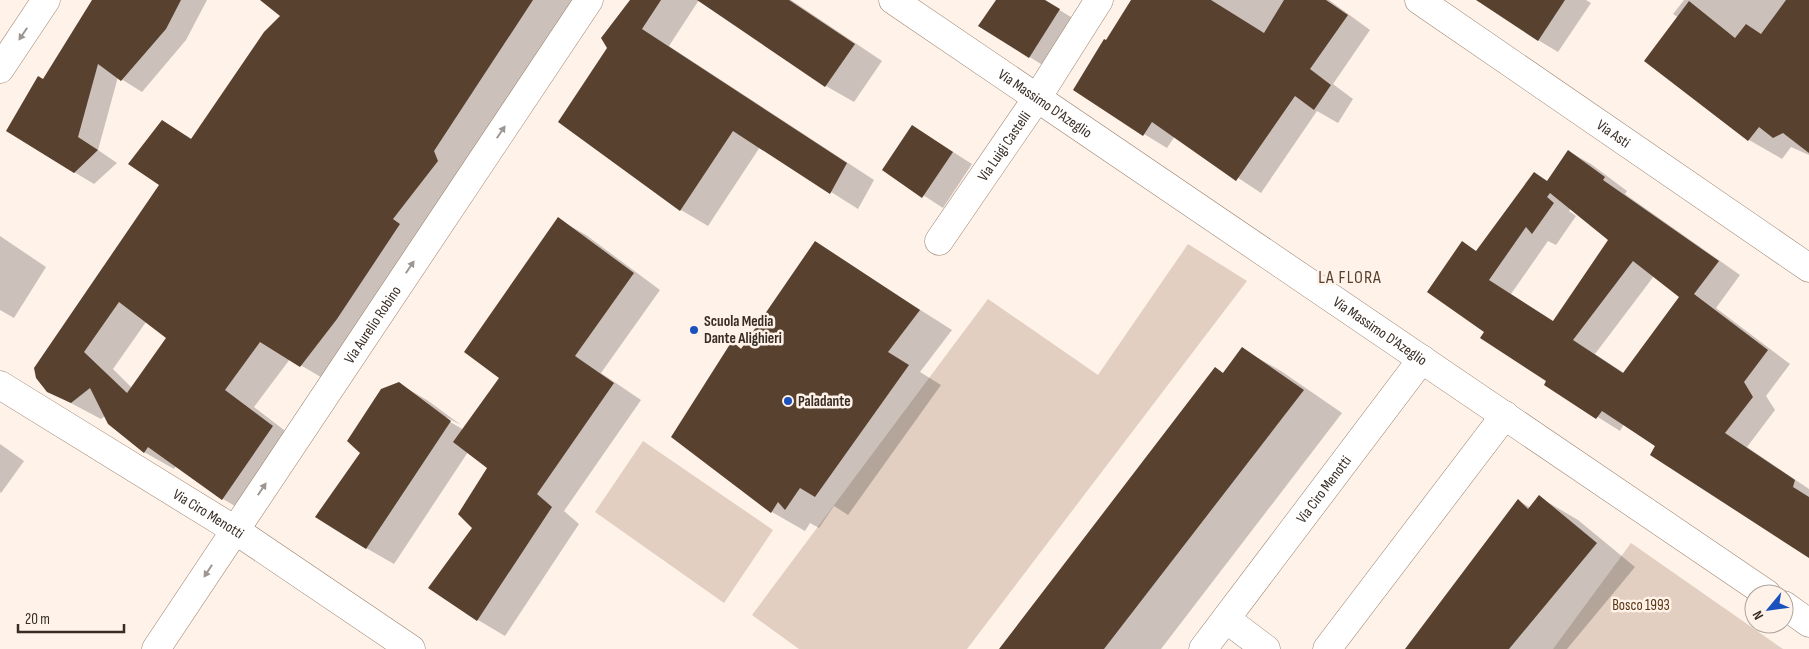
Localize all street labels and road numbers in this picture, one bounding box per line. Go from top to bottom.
street label: Via Massimo D'Azeglio [994,65,1096,142]
street label: Via Luigi Castelli [973,107,1035,185]
street label: Via Asti [1593,115,1634,152]
street label: Via Aurelio Robino [340,282,405,367]
street label: Via Massimo D'Azeglio [1329,292,1431,370]
street label: Via Ciro Menotti [1292,452,1355,527]
street label: Via Ciro Menotti [169,485,248,543]

